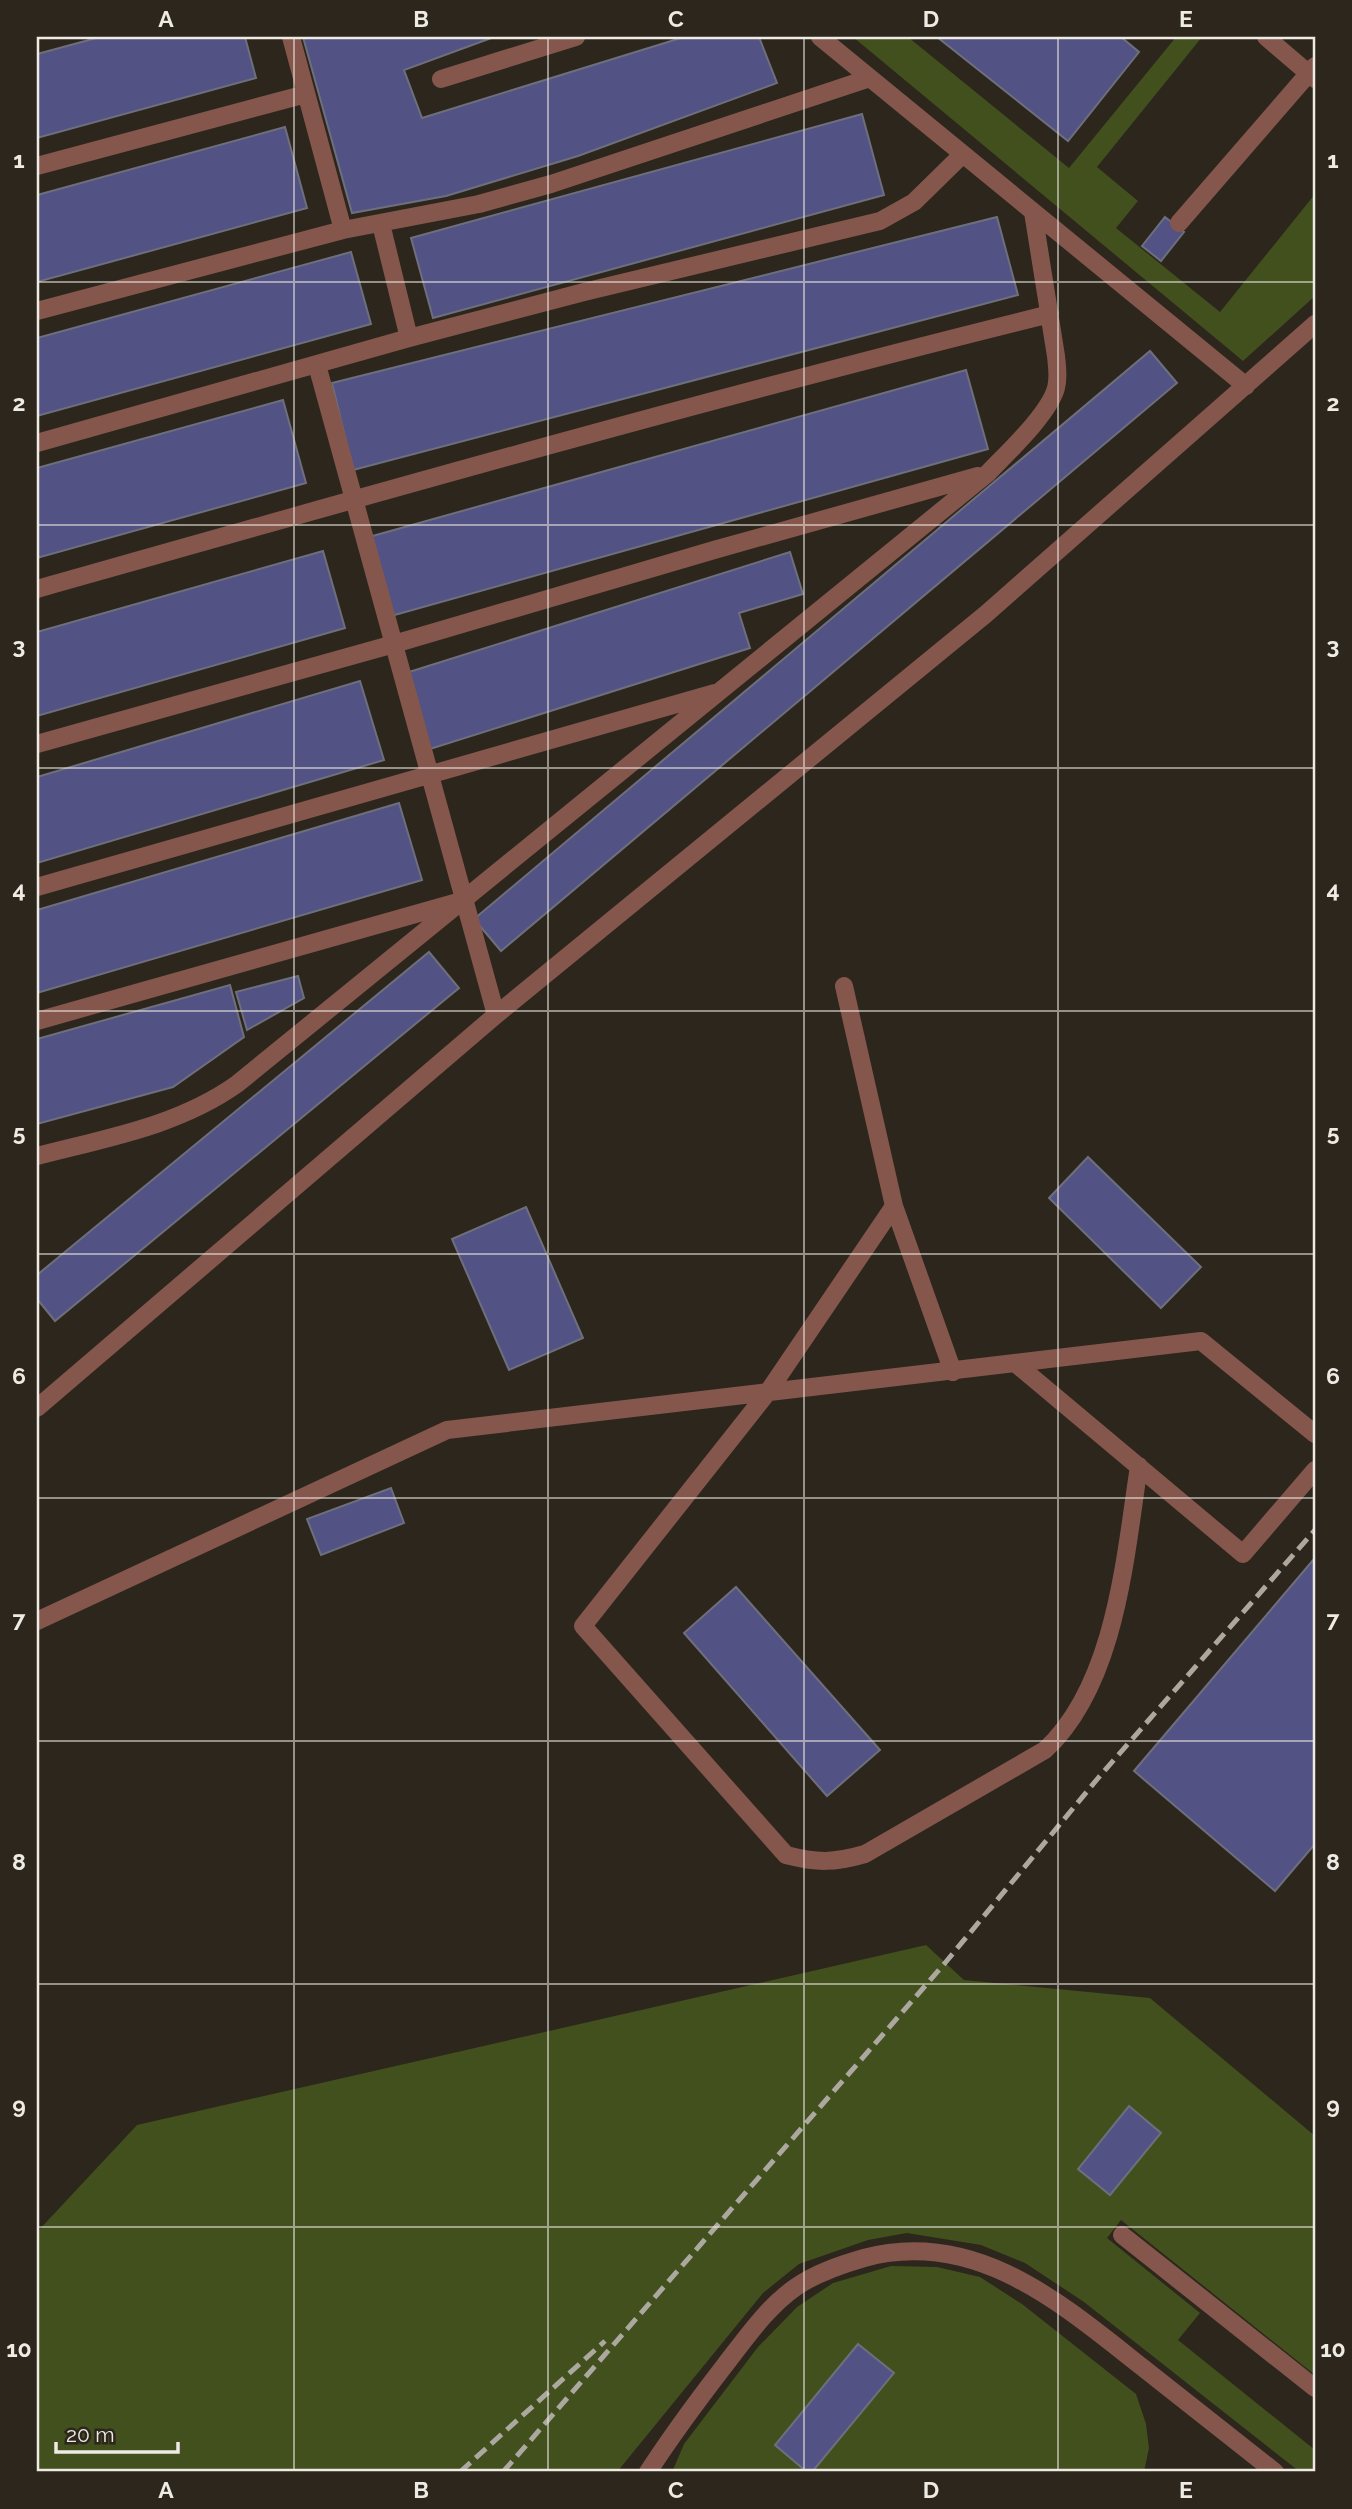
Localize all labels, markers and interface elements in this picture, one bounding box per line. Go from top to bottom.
text: A [158,5,174,32]
text: B [413,5,429,32]
text: C [668,5,684,32]
text: D [923,5,939,32]
text: E [1179,5,1193,32]
text: 1 [13,146,25,173]
text: 1 [1327,146,1339,173]
text: 2 [13,389,25,416]
text: 2 [1327,389,1339,416]
text: 3 [13,632,25,659]
text: 3 [1327,632,1339,659]
text: 4 [12,876,26,903]
text: 4 [1326,876,1340,903]
text: 5 [13,1119,26,1146]
text: 5 [1327,1119,1340,1146]
text: 6 [12,1362,26,1389]
text: 6 [1326,1362,1340,1389]
text: 7 [13,1605,26,1632]
text: 7 [1327,1605,1340,1632]
text: 8 [12,1848,26,1875]
text: 8 [1326,1848,1340,1875]
text: 9 [12,2092,26,2119]
text: 9 [1326,2092,1340,2119]
text: 10 [6,2335,32,2362]
text: 10 [1320,2335,1346,2362]
scale bar [56,2411,178,2455]
text: 20 m [66,2422,114,2447]
text: A [158,2476,174,2503]
text: B [413,2476,429,2503]
text: C [668,2476,684,2503]
text: D [923,2476,939,2503]
text: E [1179,2476,1193,2503]

